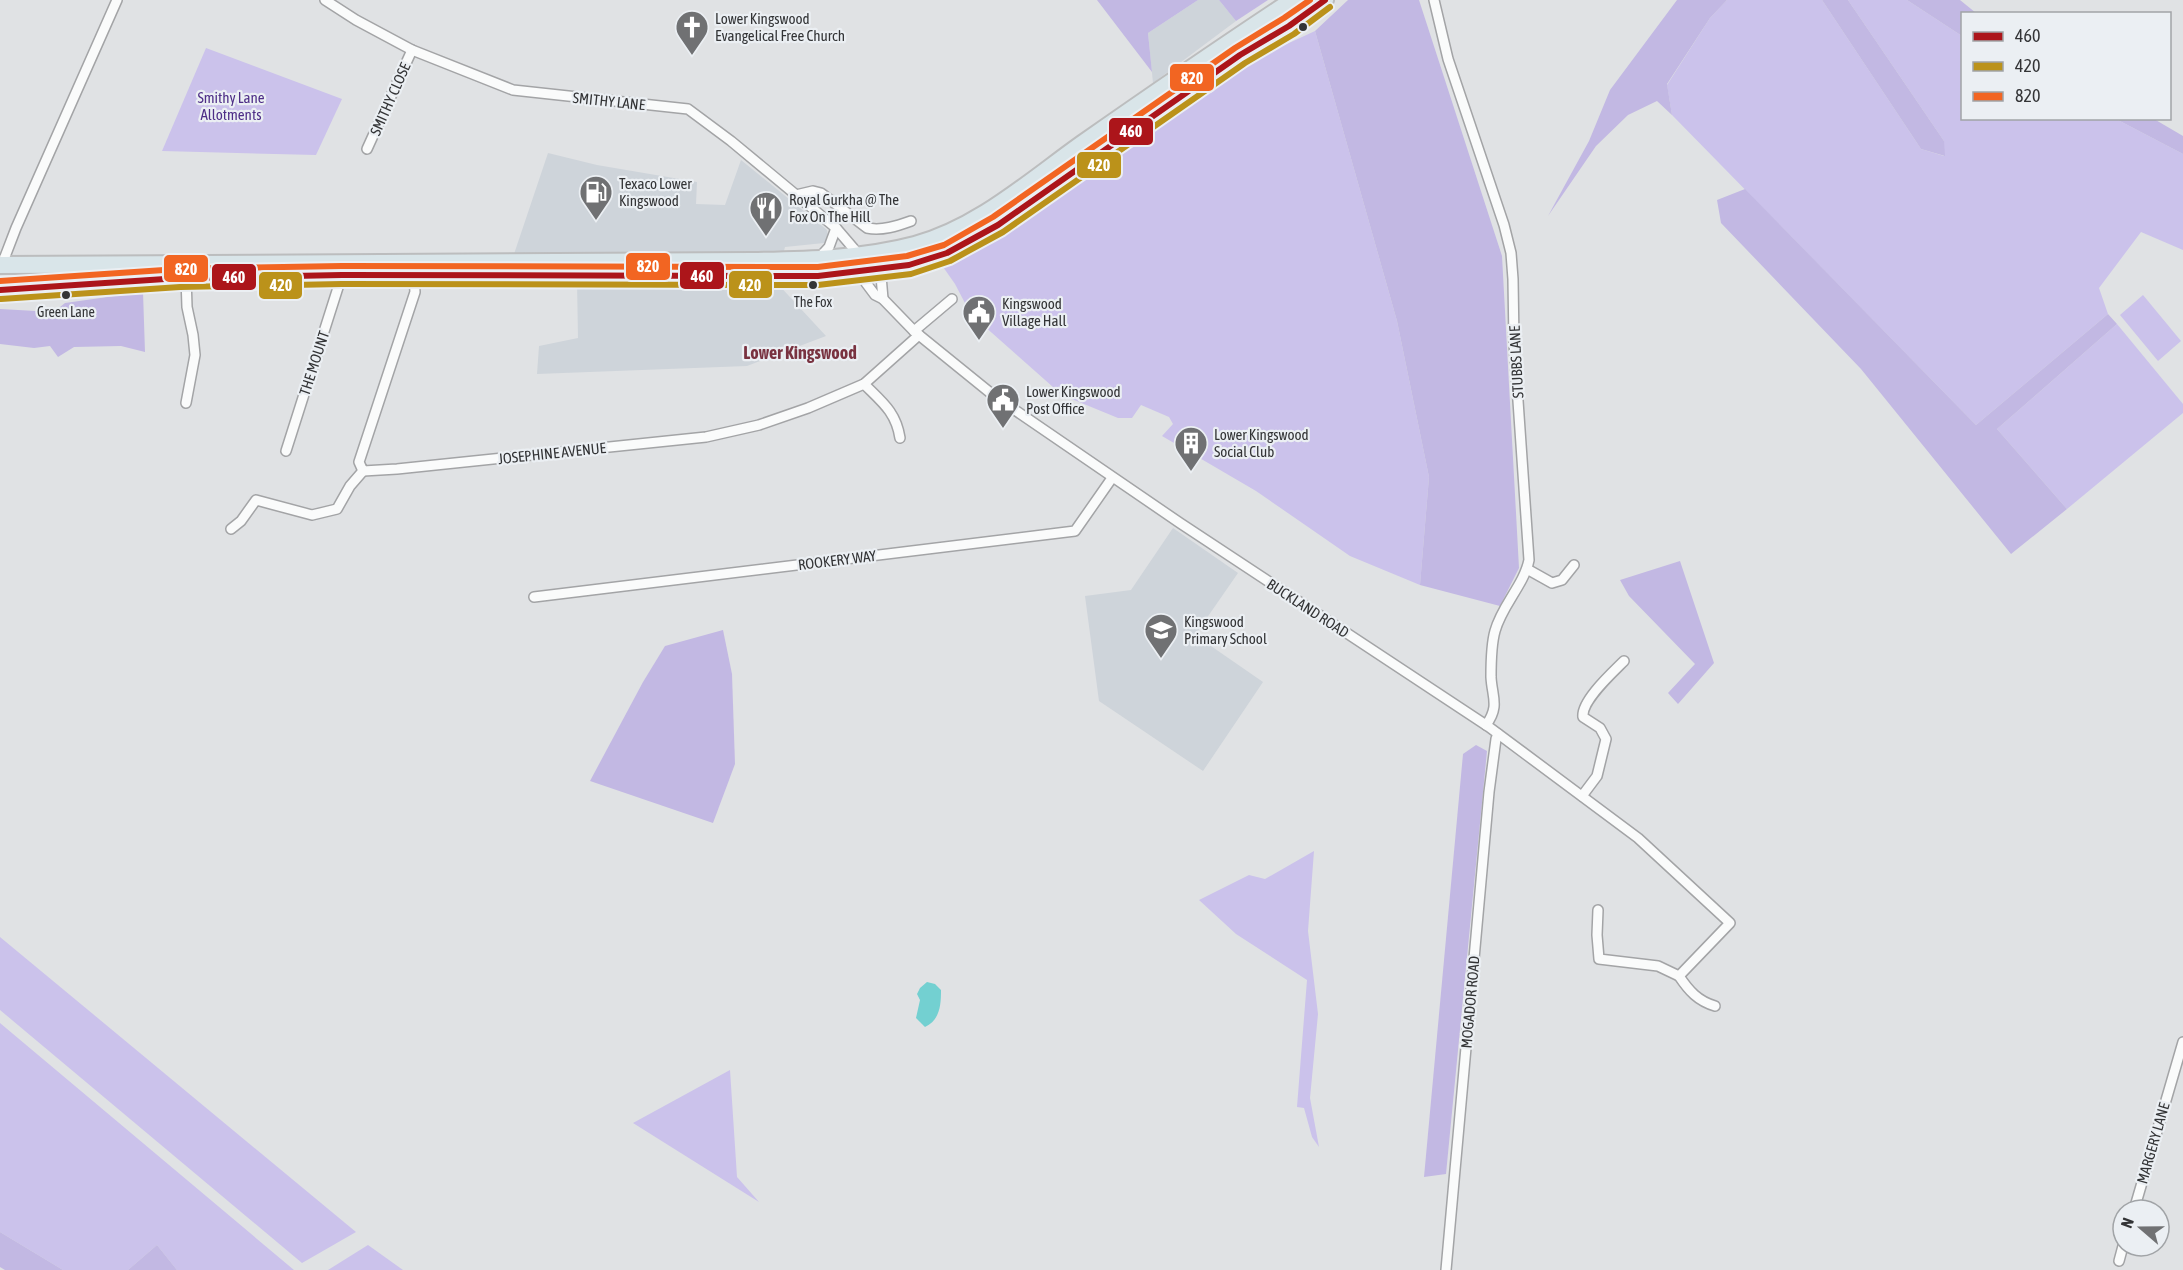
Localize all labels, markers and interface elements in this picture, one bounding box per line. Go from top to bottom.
church icon: Lower Kingswood Evangelical Free Church [674,9,710,56]
place label: Lower Kingswood Evangelical Free Church [715,10,845,44]
legend [1961,12,2171,120]
unlabelled marker [1297,21,1309,33]
text: 460 [2015,25,2040,46]
text: 420 [2015,55,2040,76]
street label: SMITHY CLOSE [366,59,414,138]
line badge: 820 [1169,63,1215,92]
text: 820 [1181,69,1204,87]
text: 820 [2015,85,2040,106]
park label: Smithy Lane Allotments [197,89,265,123]
street label: SMITHY LANE [572,89,647,113]
line badge: 460 [1108,117,1154,146]
text: 460 [1119,122,1143,140]
line badge: 420 [1076,151,1122,179]
text: 420 [1087,156,1111,174]
fuel station icon: Texaco Lower Kingswood [578,174,614,221]
place label: Texaco Lower Kingswood [619,175,692,209]
restaurant icon: Royal Gurkha @ The Fox On The Hill [748,190,784,237]
place label: Royal Gurkha @ The Fox On The Hill [789,191,899,225]
line badge: 820 [625,252,671,281]
line badge: 820 [163,254,209,283]
text: 820 [637,257,660,275]
text: 820 [175,260,198,278]
line badge: 460 [679,261,725,290]
line badge: 460 [211,263,257,291]
text: 460 [690,267,714,285]
text: 460 [222,268,246,286]
line badge: 420 [728,270,773,299]
line badge: 420 [258,271,303,300]
text: 420 [269,276,293,294]
text: 420 [738,276,762,294]
marker: The Fox [807,279,819,291]
marker: Green Lane [60,289,72,301]
place label: The Fox [794,294,833,310]
public building icon: Kingswood Village Hall [961,294,997,341]
place label: Kingswood Village Hall [1002,295,1066,329]
place label: Green Lane [37,304,95,320]
street label: STUBBS LANE [1506,325,1526,399]
street label: THE MOUNT [296,328,333,397]
district label: Lower Kingswood [743,342,857,363]
public building icon: Lower Kingswood Post Office [985,382,1021,429]
place label: Lower Kingswood Post Office [1026,383,1121,417]
building icon: Lower Kingswood Social Club [1173,425,1209,472]
place label: Lower Kingswood Social Club [1214,426,1309,460]
street label: JOSEPHINE AVENUE [497,439,607,467]
street label: ROOKERY WAY [797,547,877,573]
street label: BUCKLAND ROAD [1264,575,1352,641]
school or university icon: Kingswood Primary School [1143,612,1179,659]
place label: Kingswood Primary School [1184,613,1267,647]
street label: MOGADOR ROAD [1457,955,1483,1049]
street label: MARGERY LANE [2133,1100,2173,1186]
north arrow [2111,1198,2171,1258]
text: N [2117,1215,2137,1230]

